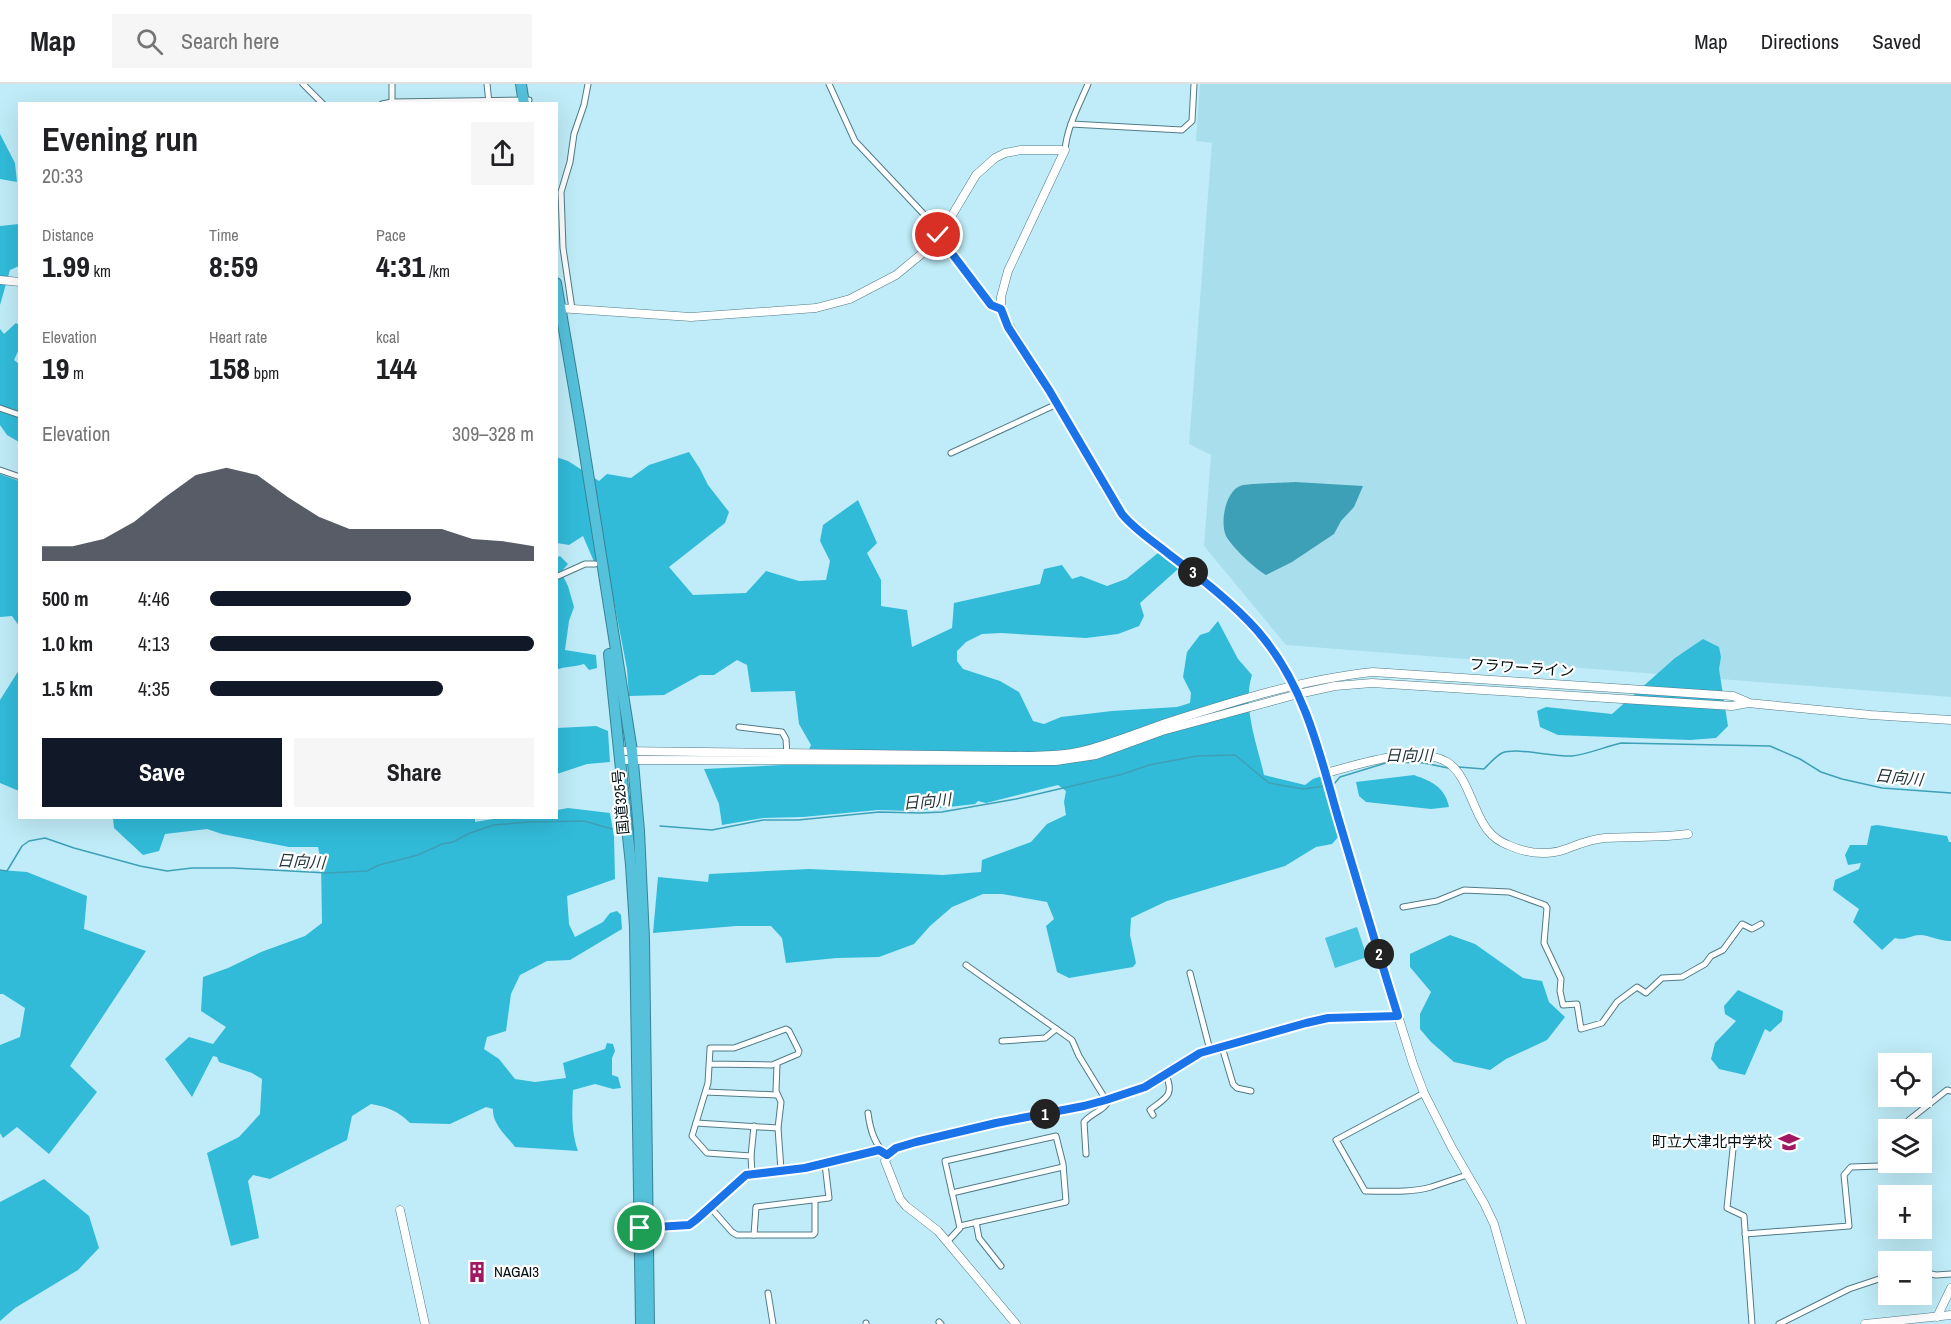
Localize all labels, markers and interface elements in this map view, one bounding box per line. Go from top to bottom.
search box [112,14,532,68]
text: Map [30,22,76,60]
icon: search [133,25,166,58]
text: Search here [181,26,279,56]
text: Map [1694,27,1728,56]
text: Directions [1761,27,1839,56]
text: Saved [1872,27,1921,56]
text: Evening run [42,117,198,161]
button: share [471,122,534,185]
text: 20:33 [42,162,83,189]
pin [912,209,963,260]
icon: check [921,218,954,251]
text: Distance [42,224,94,246]
text: Time [209,224,239,246]
text: Pace [376,224,406,246]
text: 1.99 [42,246,90,286]
text: 8:59 [209,246,258,286]
text: 4:31 [376,246,425,286]
text: km [90,260,111,282]
text: /km [425,260,450,282]
text: Elevation [42,326,97,348]
text: Heart rate [209,326,267,348]
text: kcal [376,326,399,348]
text: 19 [42,348,69,388]
text: 158 [209,348,250,388]
text: 144 [376,348,417,388]
text: m [69,362,84,384]
text: bpm [250,362,279,384]
text: Elevation [42,420,110,447]
text: 309–328 m [452,420,534,447]
pin: 3 [1178,557,1208,587]
text: 3 [1189,561,1197,583]
text: 500 m [42,585,89,612]
text: 4:46 [138,585,170,612]
text: 1.0 km [42,630,93,657]
text: 4:13 [138,630,170,657]
street label: フラワーライン [1469,653,1575,682]
text: 1.5 km [42,675,93,702]
text: 4:35 [138,675,170,702]
button: Save [42,738,282,807]
button: Share [294,738,534,807]
water label: 日向川 [1385,744,1435,766]
water label: 日向川 [1874,764,1926,791]
street label: 国道325号 [607,768,634,836]
water label: 日向川 [902,788,954,814]
water label: 日向川 [276,849,328,873]
pin: 2 [1364,939,1394,969]
text: 2 [1375,943,1383,965]
map controls [1878,1053,1932,1305]
button: locate [1878,1053,1932,1107]
pin: 1 [1030,1099,1060,1129]
text: 1 [1041,1103,1049,1125]
button: layers [1878,1119,1932,1173]
school or university icon: 町立大津北中学校 [1777,1130,1801,1154]
place label: 町立大津北中学校 [1652,1131,1772,1152]
button: + [1878,1185,1932,1239]
pin [614,1202,665,1253]
icon: arrive [623,1211,656,1244]
button: − [1878,1251,1932,1305]
building icon: NAGAI3 [465,1260,489,1284]
place label: NAGAI3 [494,1261,539,1282]

